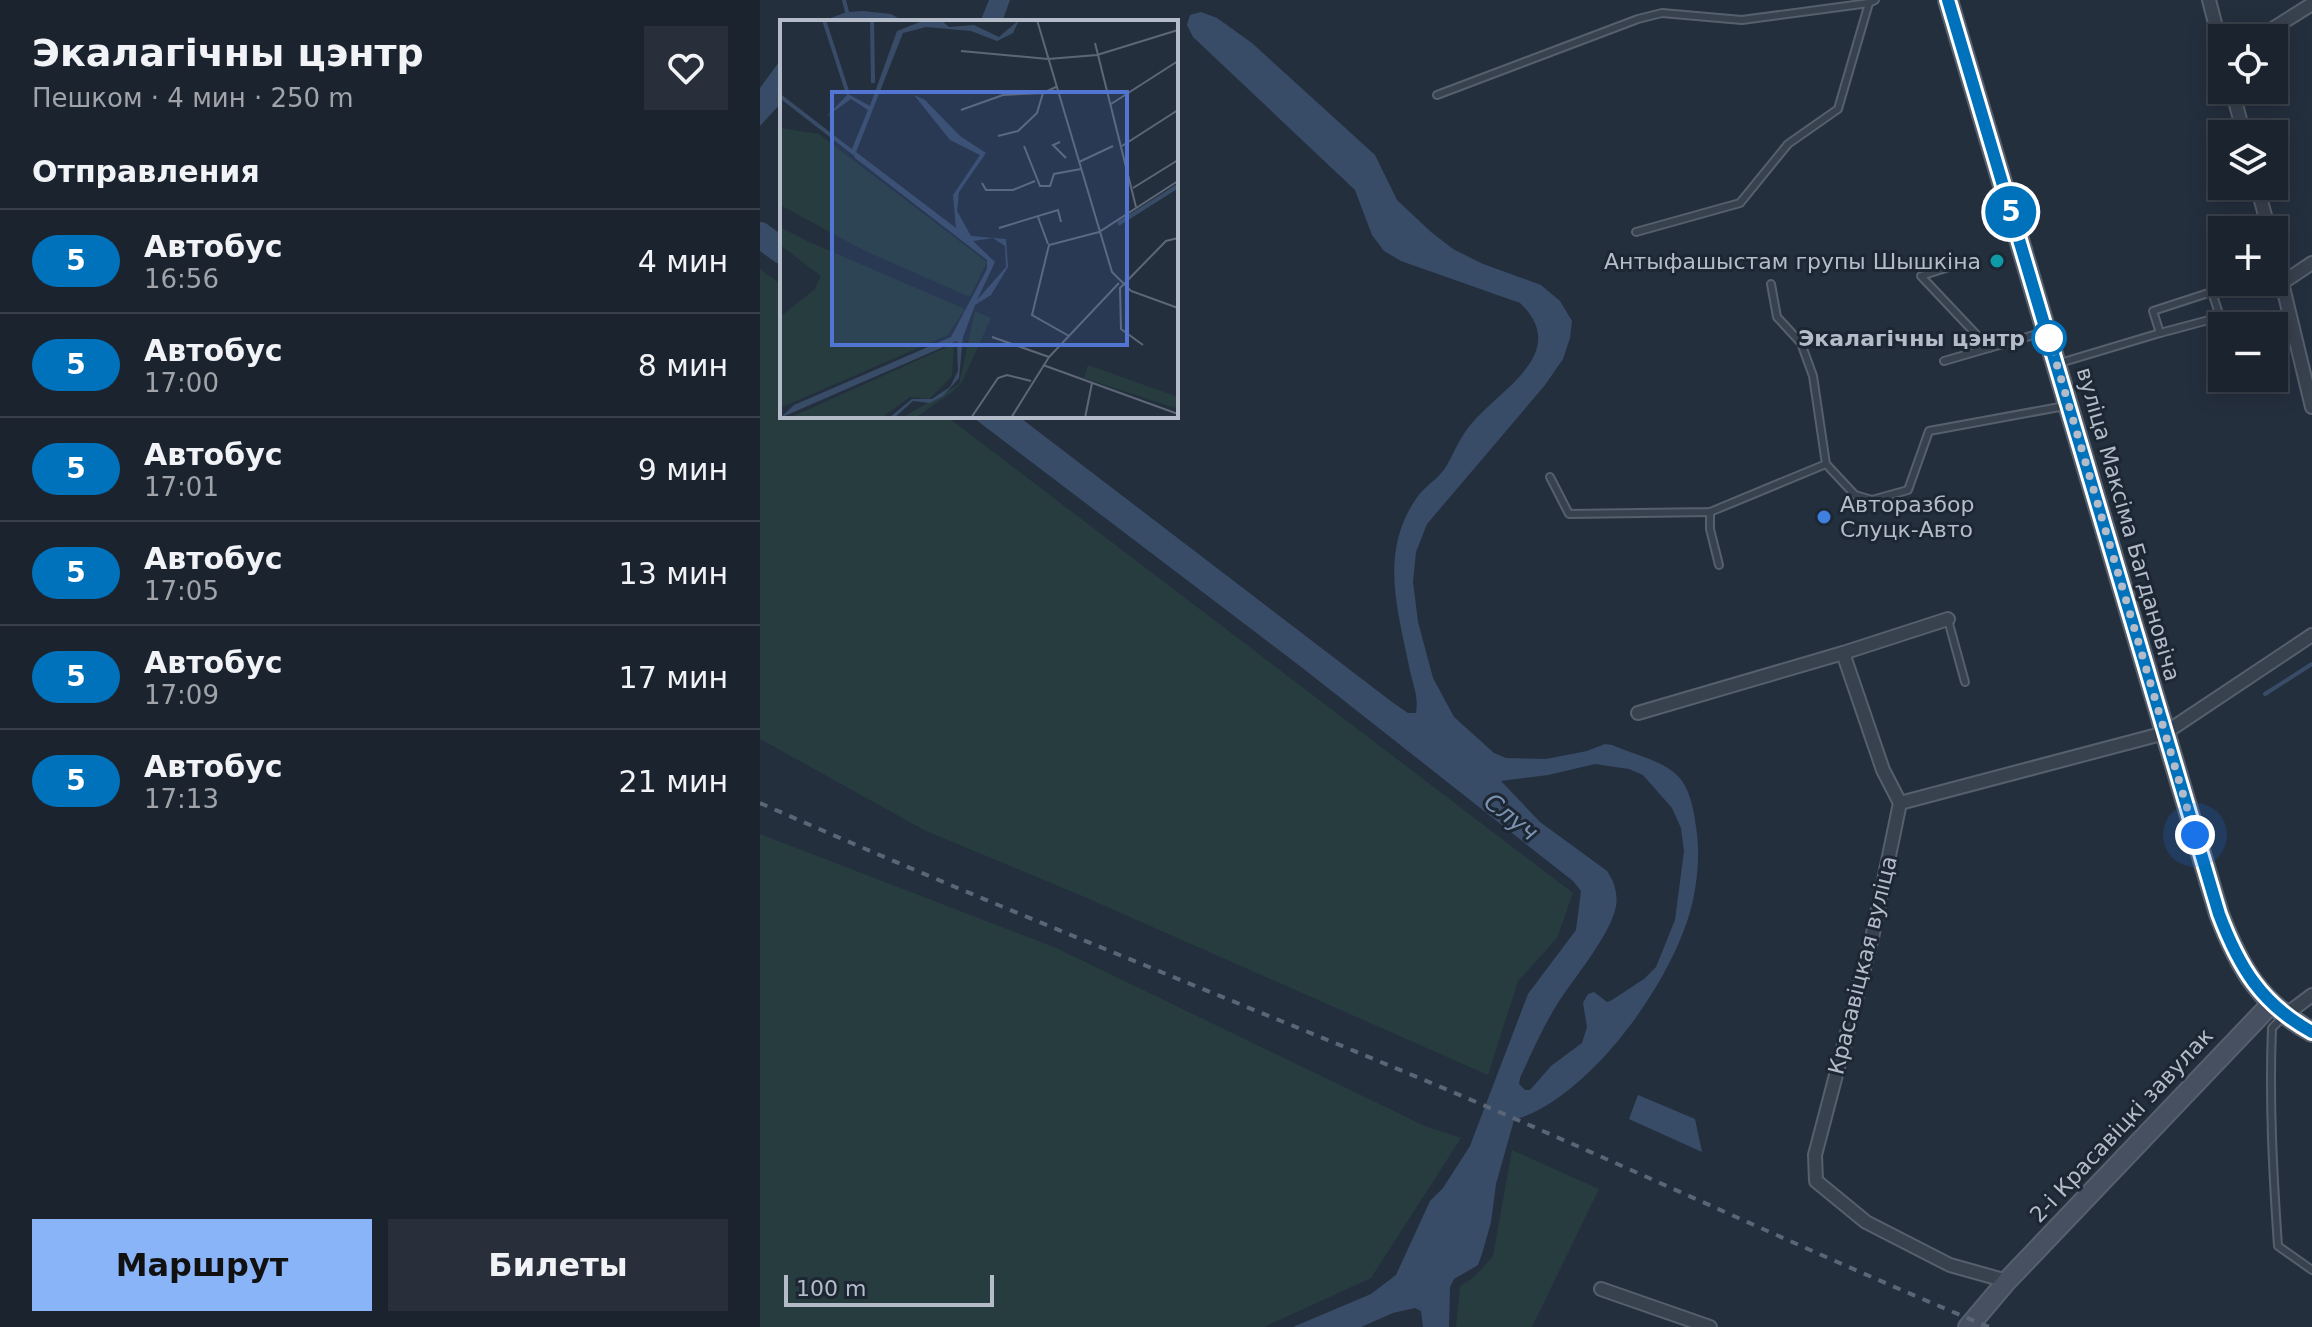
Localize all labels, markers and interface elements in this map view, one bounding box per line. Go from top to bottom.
inset map [780,20,1178,418]
map controls [2208,24,2288,392]
button: locate [2208,24,2288,104]
button: heart [644,26,728,110]
text: Экалагічны цэнтр [32,31,424,75]
text: Пешком · 4 мин · 250 m [32,83,354,113]
button: layers [2208,120,2288,200]
text: Отправления [32,154,260,189]
line badge: 5 [1985,186,2037,238]
text: 5 [2001,195,2021,228]
button: + [2208,216,2288,296]
text: Автобус [144,229,283,264]
text: 5 [66,244,86,277]
text: 4 мин [638,244,728,279]
place label: Антыфашыстам групы Шышкіна [1604,249,1981,274]
marker: Антыфашыстам групы Шышкіна [1988,252,2006,270]
text: 16:56 [144,264,219,294]
button: − [2208,312,2288,392]
marker: Экалагічны цэнтр [2032,321,2066,355]
place label: Экалагічны цэнтр [1798,326,2025,351]
text: Автобус [144,333,283,368]
text: 5 [66,348,86,381]
text: 8 мин [638,348,728,383]
street label: вуліца Максіма Багдановіча [2072,365,2185,684]
text: 17:00 [144,368,219,398]
text: Автобус [144,437,283,472]
text: 5 [66,452,86,485]
text: 9 мин [638,452,728,487]
text: 17:01 [144,472,219,502]
place label: Авторазбор Слуцк-Авто [1840,492,1974,542]
marker: Авторазбор Слуцк-Авто [1815,508,1833,526]
text: Автобус [144,541,283,576]
text: 5 [66,556,86,589]
text: 13 мин [619,556,728,591]
text: 17:05 [144,576,219,606]
text: Автобус [144,645,283,680]
text: 5 [66,660,86,693]
text: 17 мин [619,660,728,695]
text: 17:09 [144,680,219,710]
text: Автобус [144,749,283,784]
text: 5 [66,764,86,797]
text: 21 мин [619,764,728,799]
text: 17:13 [144,784,219,814]
water label: Случ [1479,787,1543,847]
your location [2175,815,2215,855]
street label: Красавіцкая вуліца [1823,853,1902,1077]
street label: 2-і Красавіцкі завулак [2025,1023,2218,1228]
button: Маршрут [32,1219,372,1311]
button: Билеты [388,1219,728,1311]
scale bar [784,1271,994,1307]
text: 100 m [796,1276,866,1301]

